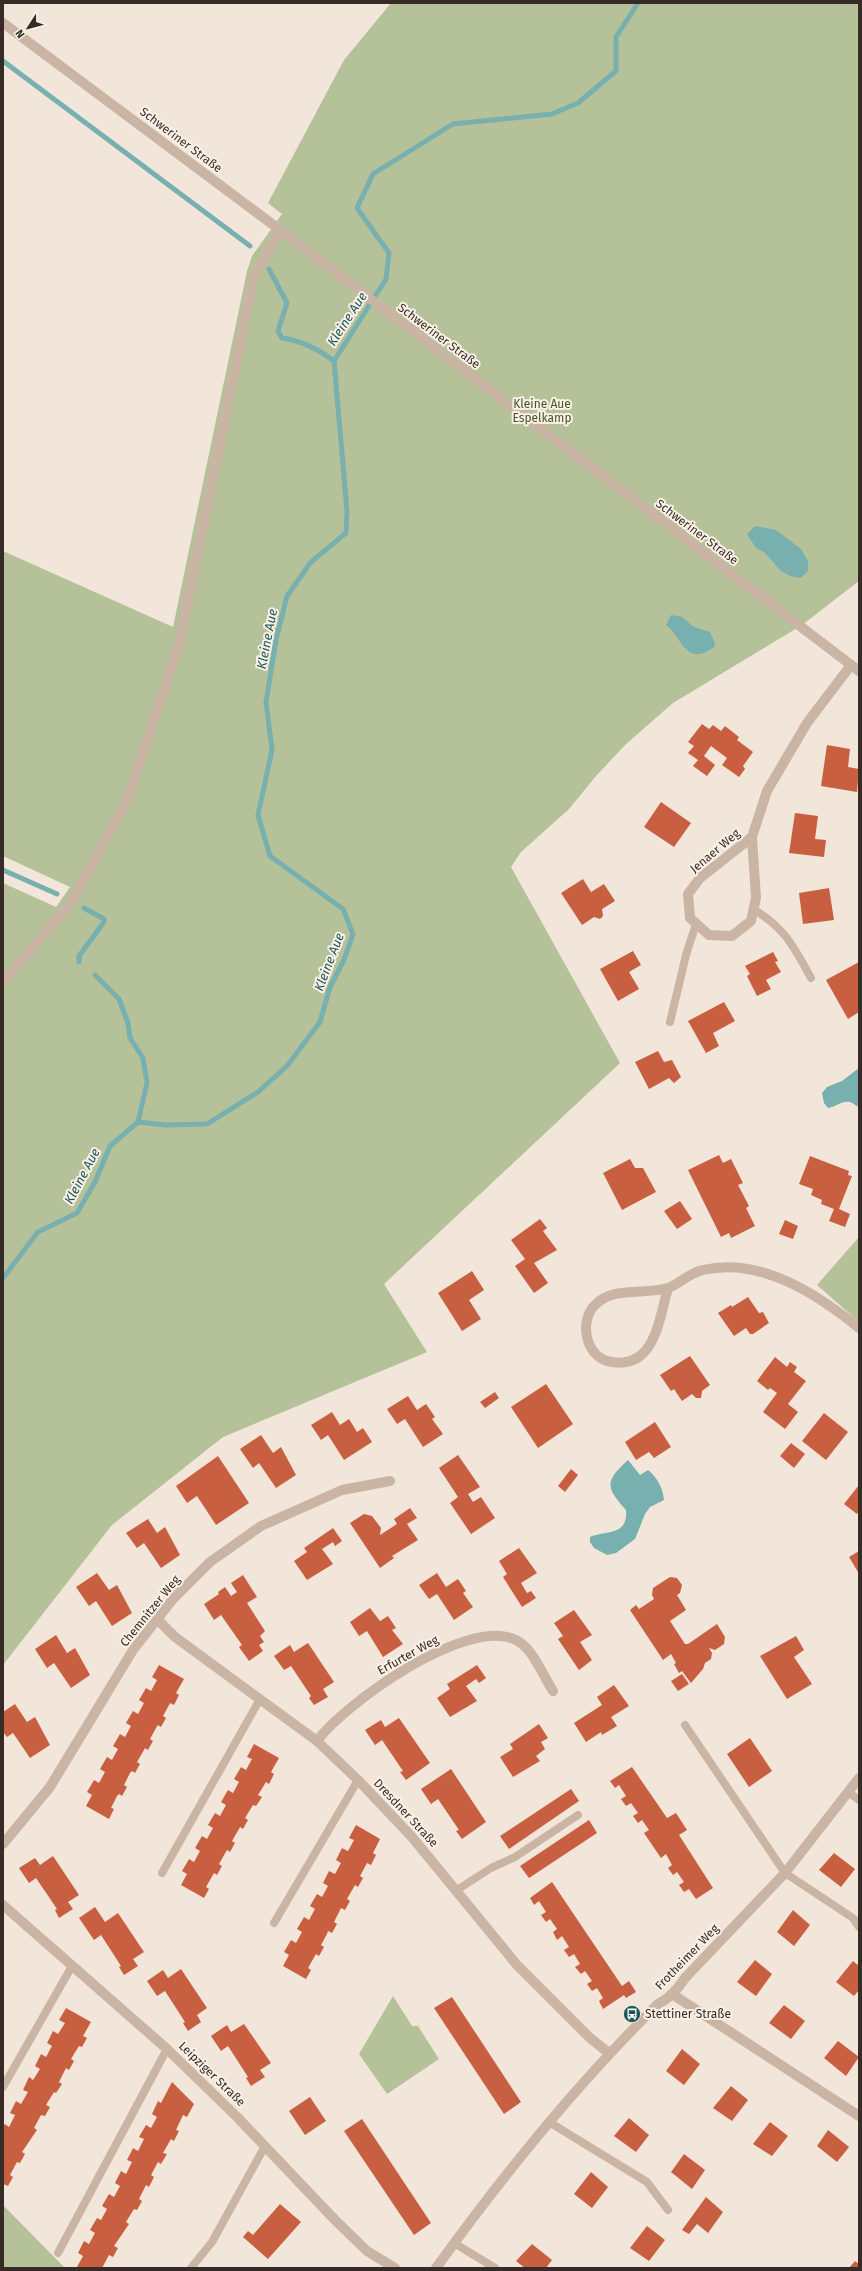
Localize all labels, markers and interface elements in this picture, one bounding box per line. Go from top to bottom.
north arrow [8,8,48,48]
text: N [13,27,28,40]
street label: Schweriner Straße [137,105,225,175]
water label: Kleine Aue [324,289,370,349]
street label: Schweriner Straße [395,301,483,371]
park label: Kleine Aue Espelkamp [512,397,572,425]
street label: Schweriner Straße [653,497,741,567]
water label: Kleine Aue [254,607,280,670]
street label: Jenaer Weg [687,826,743,876]
water label: Kleine Aue [311,931,347,993]
water label: Kleine Aue [61,1145,103,1206]
street label: Chemnitzer Weg [117,1572,183,1649]
street label: Erfurter Weg [375,1632,442,1678]
street label: Dresdner Straße [371,1776,441,1850]
street label: Frotheimer Weg [652,1921,722,1993]
bus stop icon: Stettiner Straße [622,2004,642,2024]
place label: Stettiner Straße [645,2007,731,2021]
street label: Leipziger Straße [176,2039,248,2109]

